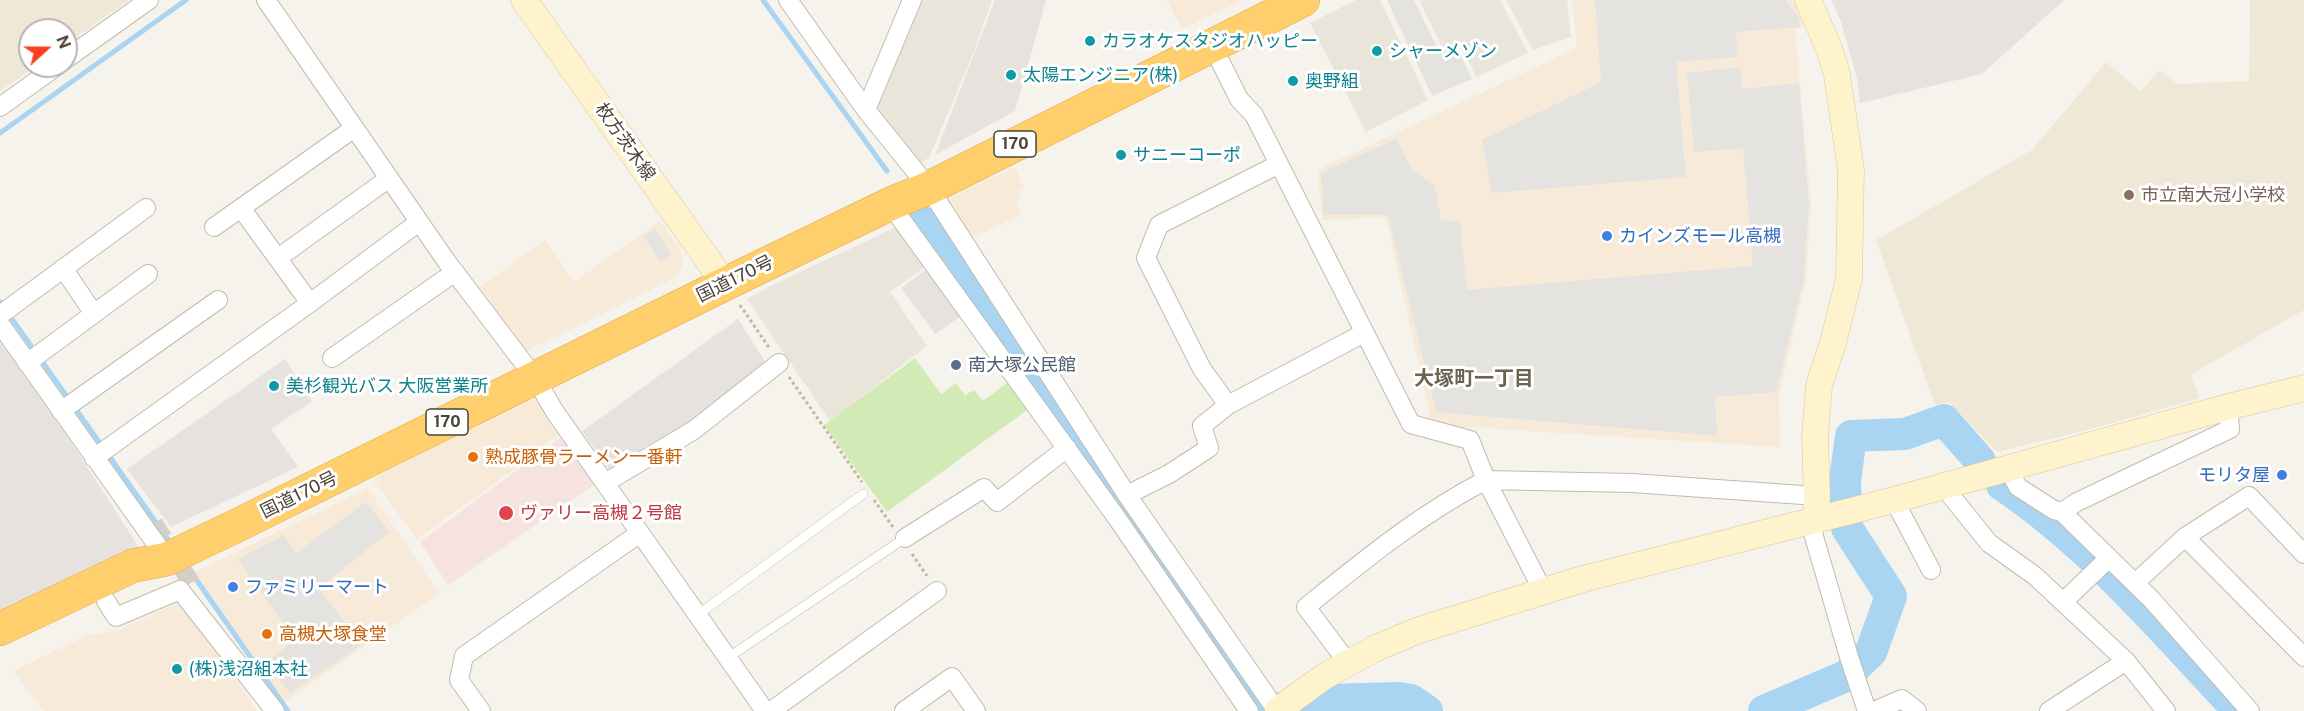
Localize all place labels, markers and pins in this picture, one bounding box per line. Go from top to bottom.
place label: カラオケスタジオハッピー [1102,30,1318,52]
marker: カラオケスタジオハッピー [1083,34,1097,48]
place label: シャーメゾン [1389,40,1497,62]
marker: シャーメゾン [1370,44,1384,58]
place label: 太陽エンジニア(株) [1023,64,1178,86]
marker: 太陽エンジニア(株) [1004,68,1018,82]
place label: 奥野組 [1305,70,1359,92]
marker: 奥野組 [1286,74,1300,88]
place label: サニーコーポ [1133,144,1241,166]
marker: サニーコーポ [1114,148,1128,162]
place label: 市立南大冠小学校 [2141,184,2285,206]
marker: 市立南大冠小学校 [2122,188,2136,202]
place label: カインズモール高槻 [1619,225,1781,247]
marker: カインズモール高槻 [1600,229,1614,243]
place label: 南大塚公民館 [968,354,1076,376]
marker: 南大塚公民館 [949,358,963,372]
place label: 美杉観光バス 大阪営業所 [286,375,488,397]
marker: 美杉観光バス 大阪営業所 [267,379,281,393]
place label: 熟成豚骨ラーメン一番軒 [485,446,683,468]
marker: 熟成豚骨ラーメン一番軒 [466,450,480,464]
place label: モリタ屋 [2198,464,2270,486]
marker: モリタ屋 [2275,468,2289,482]
place label: ヴァリー高槻２号館 [520,502,682,524]
marker: ヴァリー高槻２号館 [497,504,515,522]
place label: ファミリーマート [245,576,389,598]
marker: ファミリーマート [226,580,240,594]
place label: 高槻大塚食堂 [279,623,387,645]
marker: 高槻大塚食堂 [260,627,274,641]
place label: (株)浅沼組本社 [189,658,308,680]
marker: (株)浅沼組本社 [170,662,184,676]

